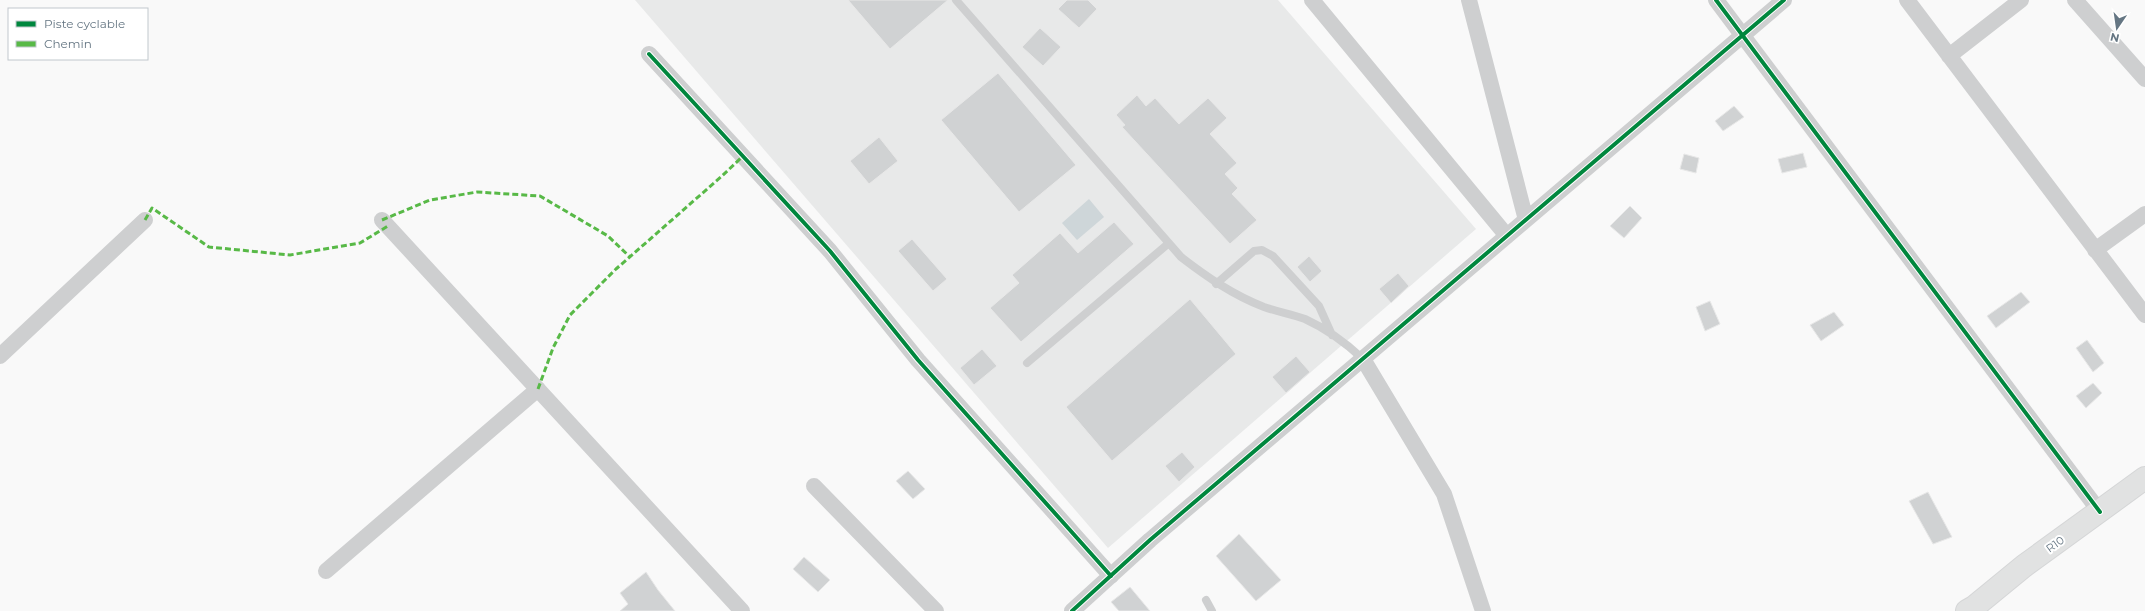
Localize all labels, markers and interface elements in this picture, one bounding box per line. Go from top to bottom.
legend [8,8,148,60]
north arrow [2097,8,2137,48]
text: Piste cyclable [44,16,125,31]
text: N [2109,30,2121,46]
text: Chemin [44,36,92,51]
street label: R10 [2043,533,2067,555]

